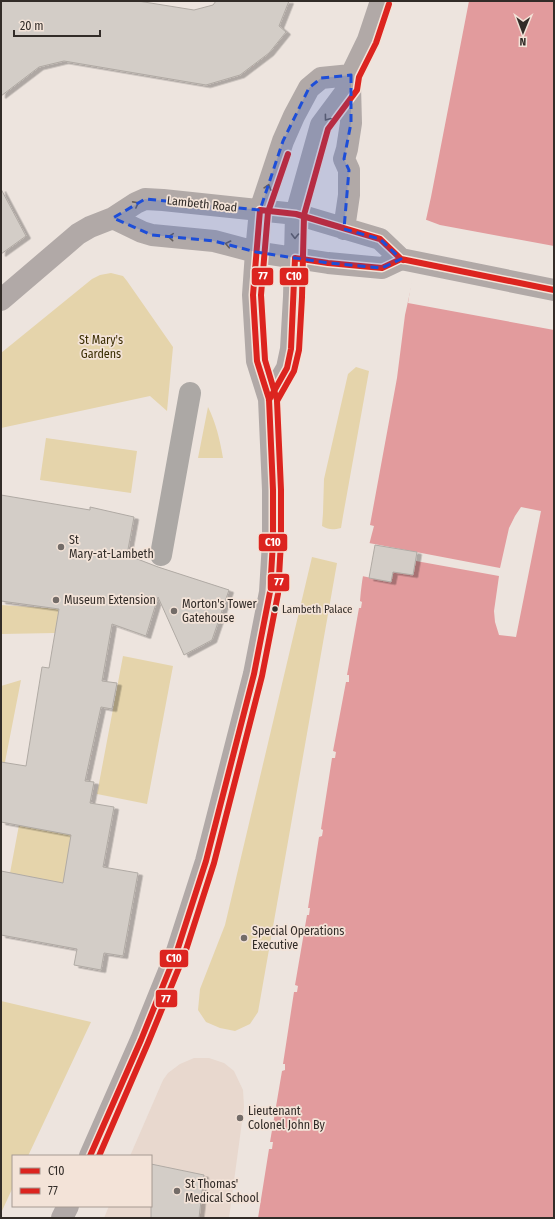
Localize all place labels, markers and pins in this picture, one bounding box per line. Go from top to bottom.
place label: St Mary-at-Lambeth [69,533,154,561]
marker: St Mary-at-Lambeth [56,542,66,552]
place label: Museum Extension [64,593,156,607]
marker: Museum Extension [51,595,61,605]
place label: Morton's Tower Gatehouse [182,597,258,625]
place label: Lambeth Palace [282,603,353,616]
marker: Lambeth Palace [270,604,280,614]
marker: Morton's Tower Gatehouse [169,606,179,616]
place label: Special Operations Executive [252,924,344,952]
marker: Special Operations Executive [239,933,249,943]
place label: Lieutenant Colonel John By [248,1104,325,1132]
marker: Lieutenant Colonel John By [235,1113,245,1123]
place label: St Thomas' Medical School [185,1177,259,1205]
marker: St Thomas' Medical School [172,1186,182,1196]

